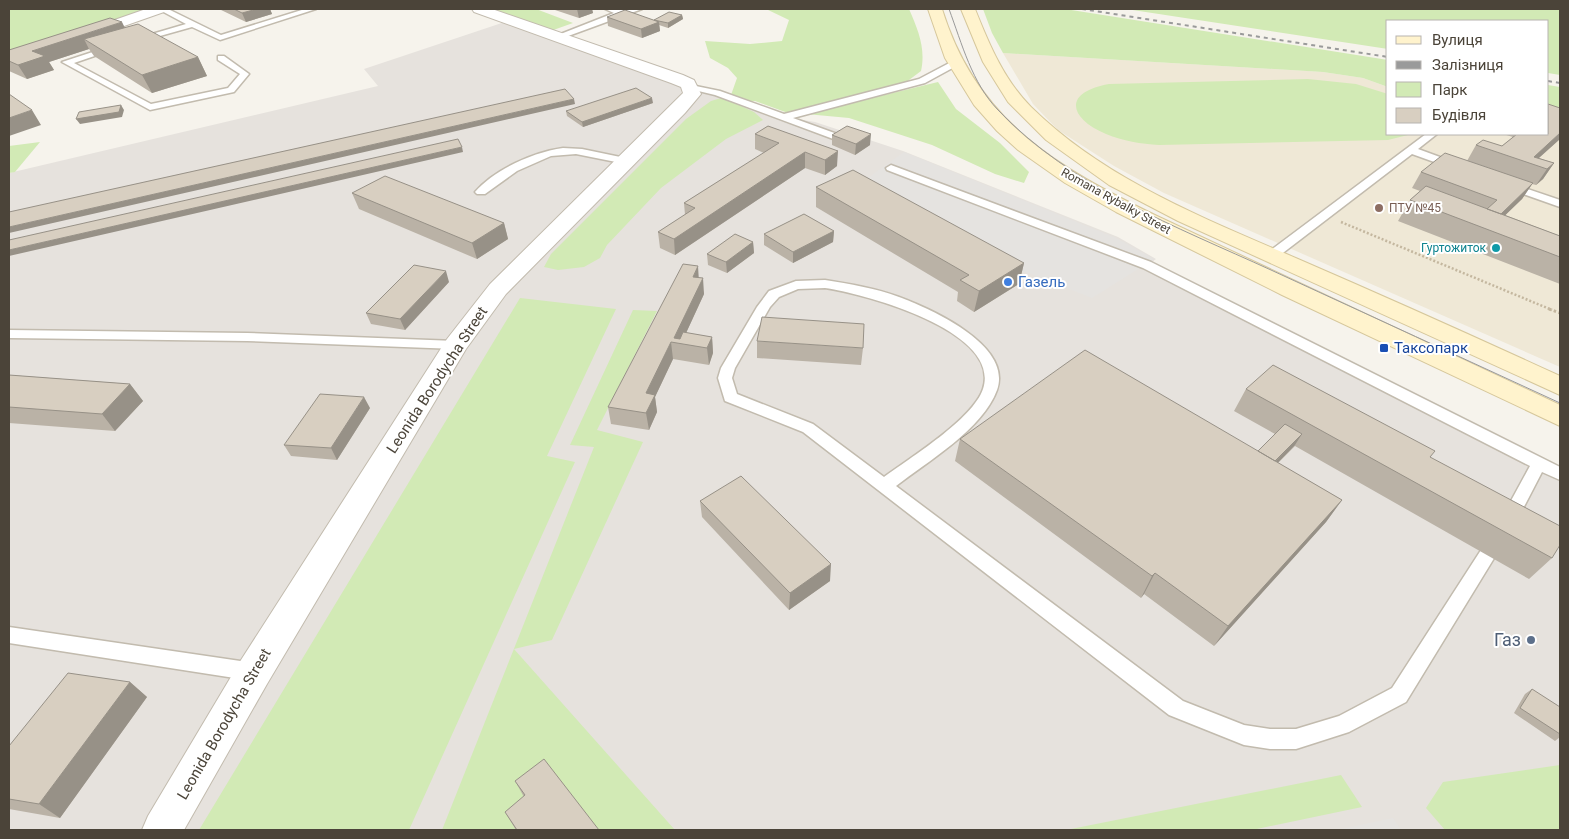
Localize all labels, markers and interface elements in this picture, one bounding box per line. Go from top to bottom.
legend [1386,20,1549,135]
text: Вулиця [1432,31,1483,49]
text: Залізниця [1432,56,1504,74]
text: Парк [1432,81,1467,99]
text: Будівля [1432,106,1486,124]
street label: Romana Rybalky Street [1059,165,1173,237]
place label: ПТУ №45 [1389,201,1441,215]
marker: ПТУ №45 [1373,202,1385,214]
place label: Гуртожиток [1421,241,1487,255]
marker: Гуртожиток [1490,242,1502,254]
place label: Газель [1018,273,1065,291]
marker: Газель [1002,276,1014,288]
street label: Leonida Borodycha Street [383,303,491,457]
place label: Таксопарк [1394,339,1468,357]
marker: Таксопарк [1378,342,1390,354]
place label: Газ [1494,629,1521,650]
marker: Газ [1525,634,1537,646]
street label: Leonida Borodycha Street [173,645,275,803]

